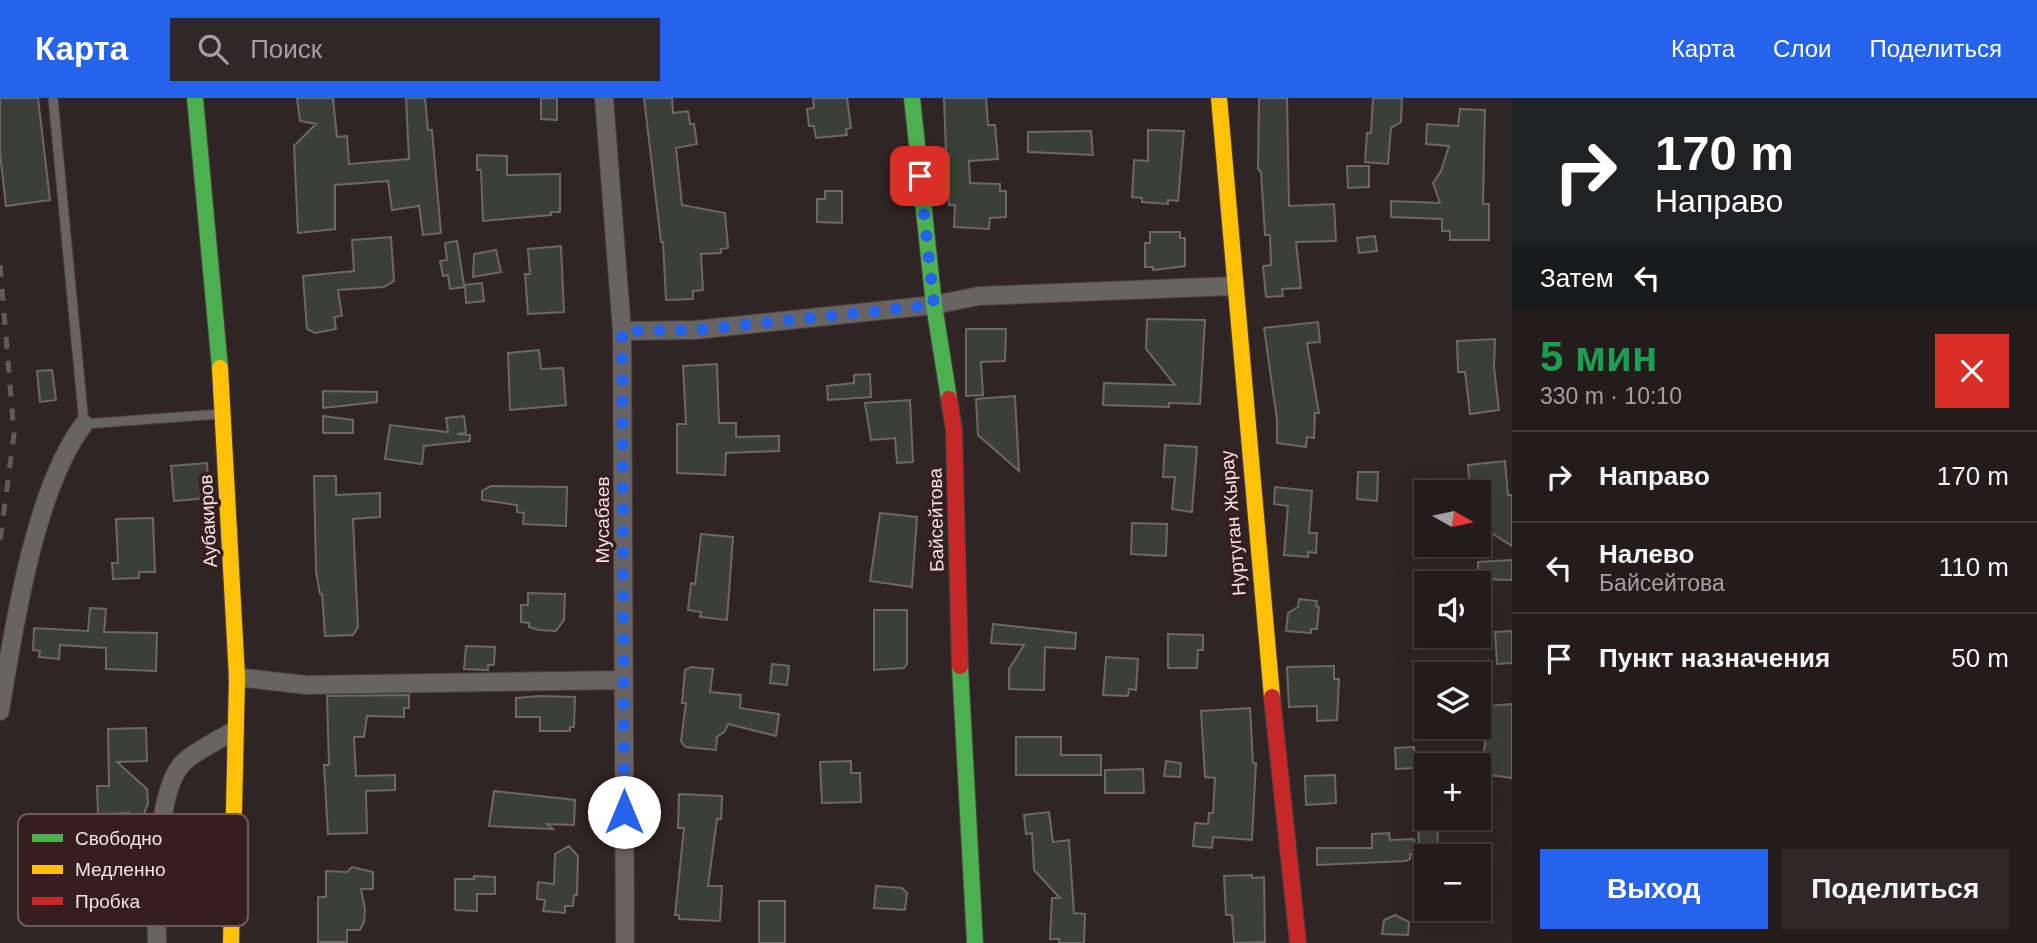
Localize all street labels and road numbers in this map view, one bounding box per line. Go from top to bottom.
street label: Нуртуган Жырау [1216,449,1250,597]
street label: Байсейтова [925,467,947,572]
street label: Аубакиров [195,474,221,568]
street label: Мусабаев [592,476,613,564]

